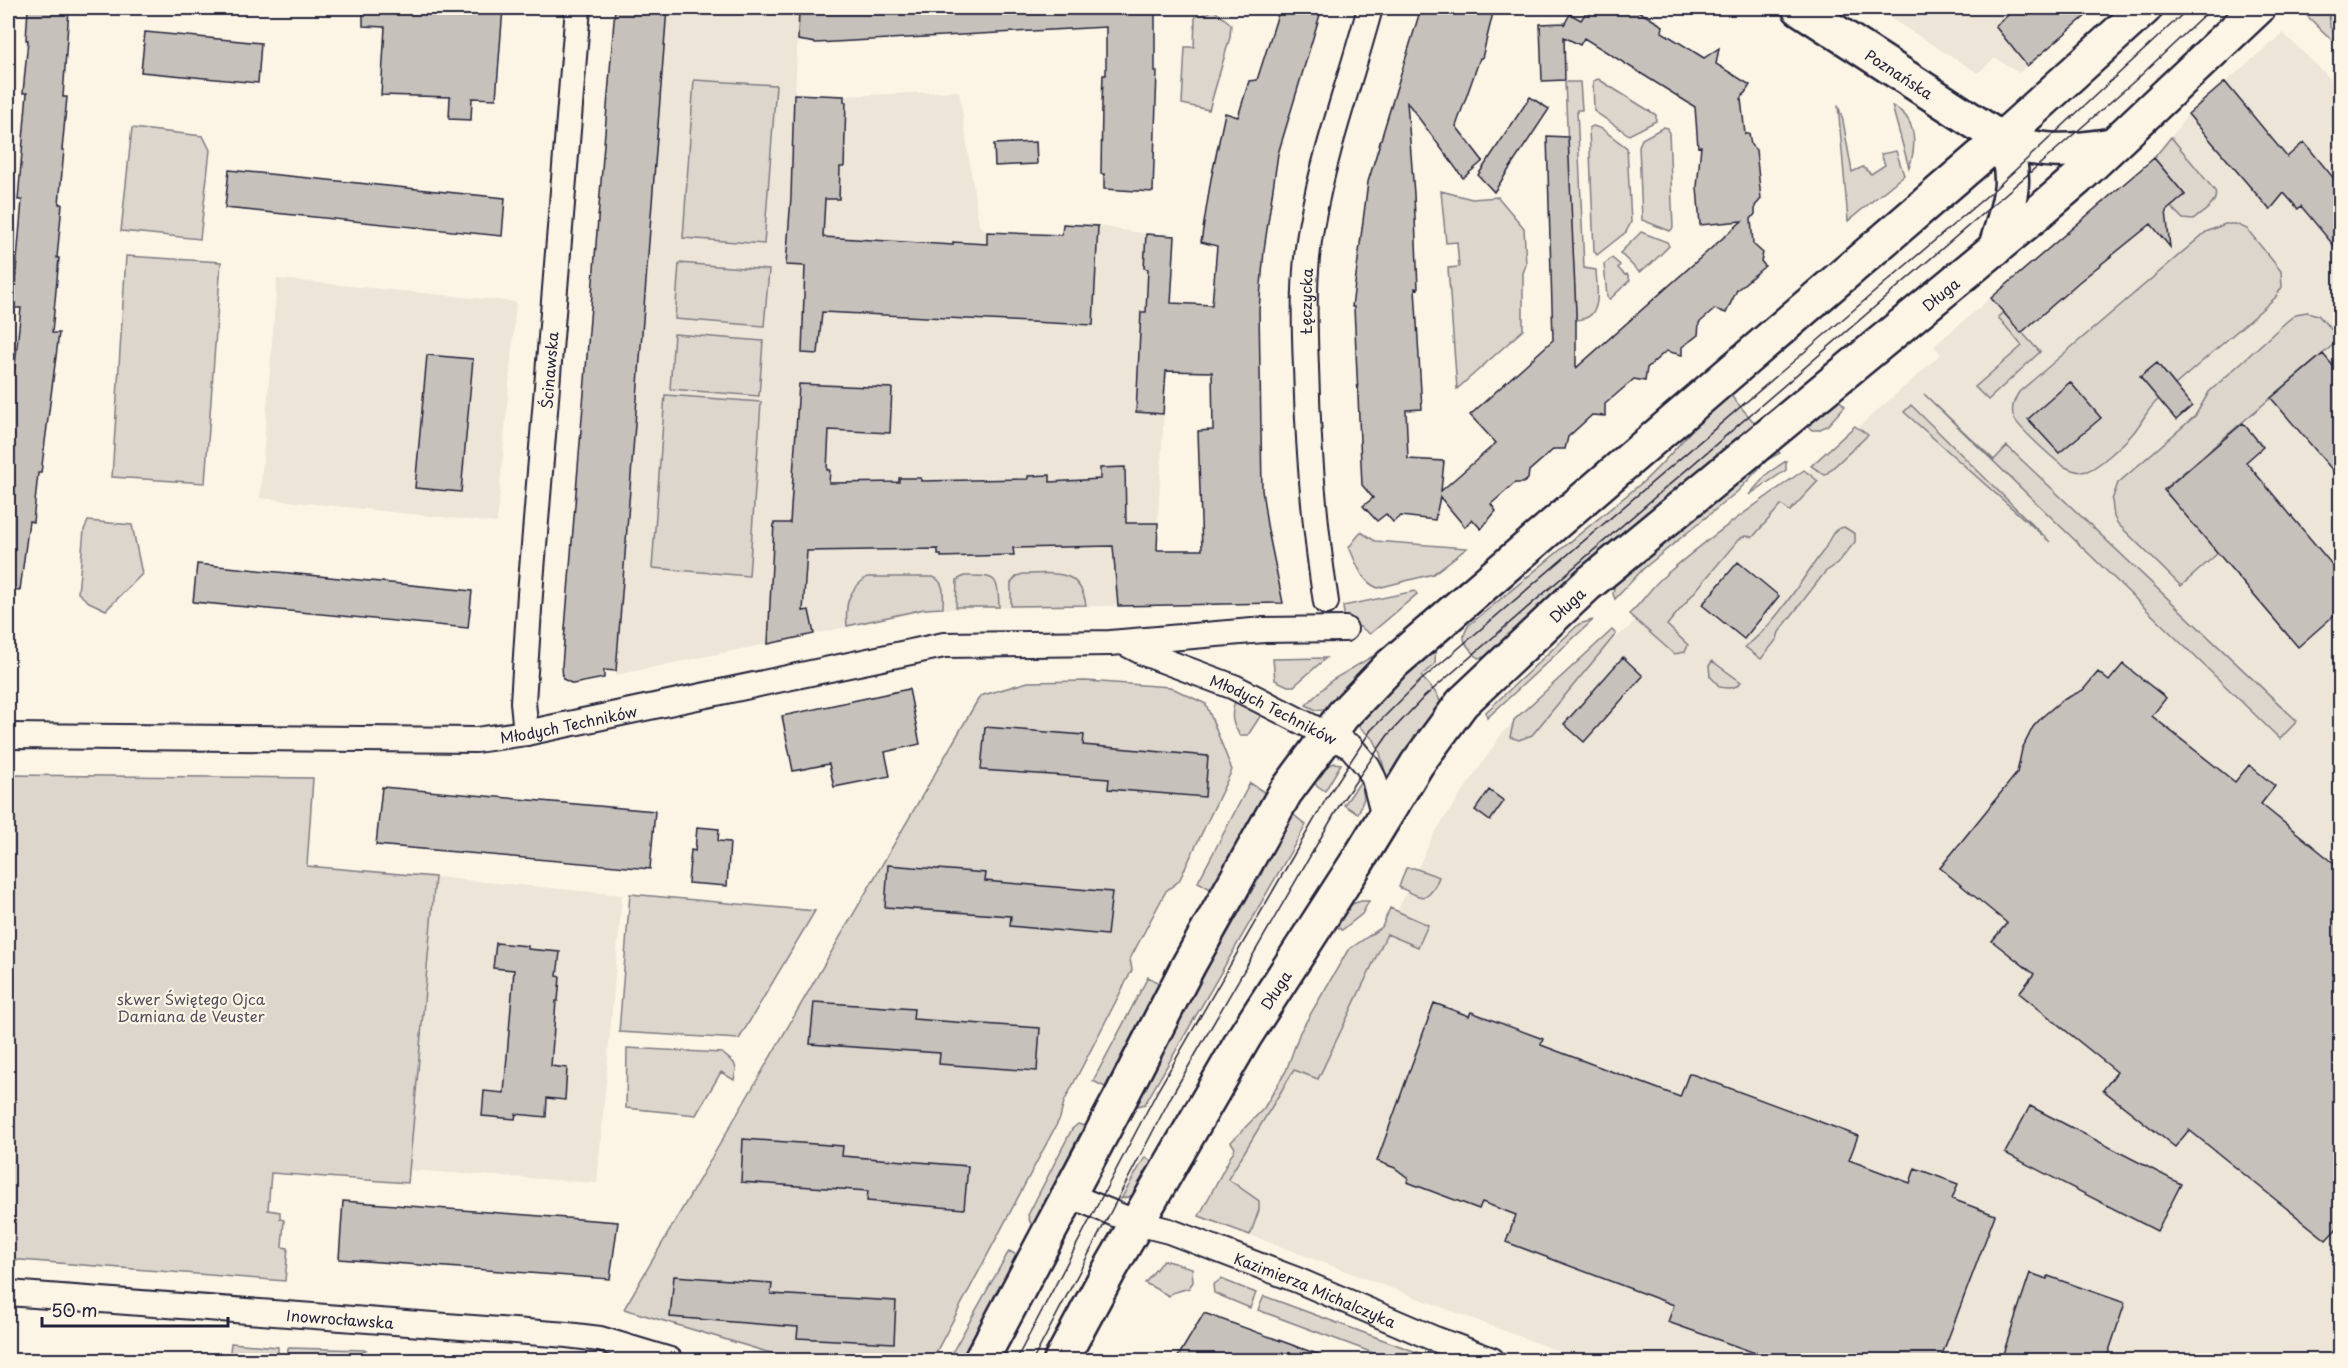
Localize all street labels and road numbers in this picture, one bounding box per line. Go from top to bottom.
street label: Poznańska [1861,43,1939,104]
street label: Łęczycka [1293,267,1318,335]
street label: Długa [1917,271,1964,316]
street label: Ścinawska [534,330,563,410]
street label: Długa [1543,581,1590,627]
street label: Młodych Techników [1207,668,1342,750]
street label: Młodych Techników [499,698,640,748]
street label: Długa [1254,965,1296,1013]
street label: Kazimierza Michalczyka [1231,1246,1400,1333]
street label: Inowrocławska [286,1302,395,1333]

